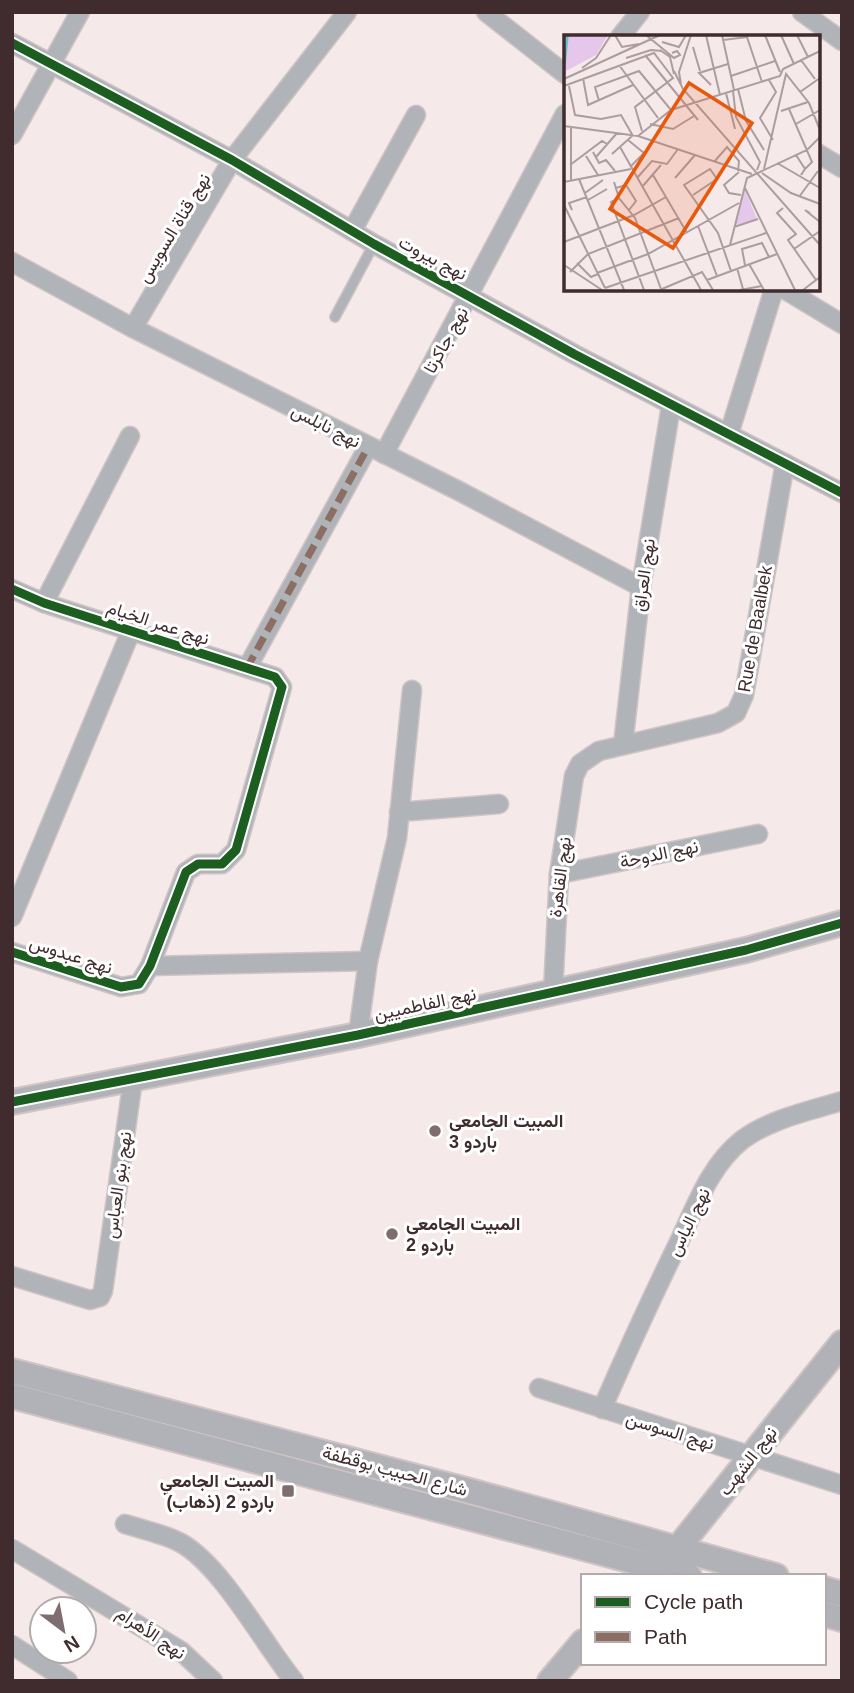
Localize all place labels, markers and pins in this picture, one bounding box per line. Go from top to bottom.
place label: المبيت الجامعي باردو 3 [449,1111,563,1153]
marker: المبيت الجامعي باردو 3 [427,1123,443,1139]
place label: المبيت الجامعي باردو 2 [406,1214,520,1256]
marker: المبيت الجامعي باردو 2 [384,1226,400,1242]
place label: المبيت الجامعي باردو 2 (ذهاب) [160,1471,274,1513]
marker: المبيت الجامعي باردو 2 (ذهاب) [280,1483,296,1499]

